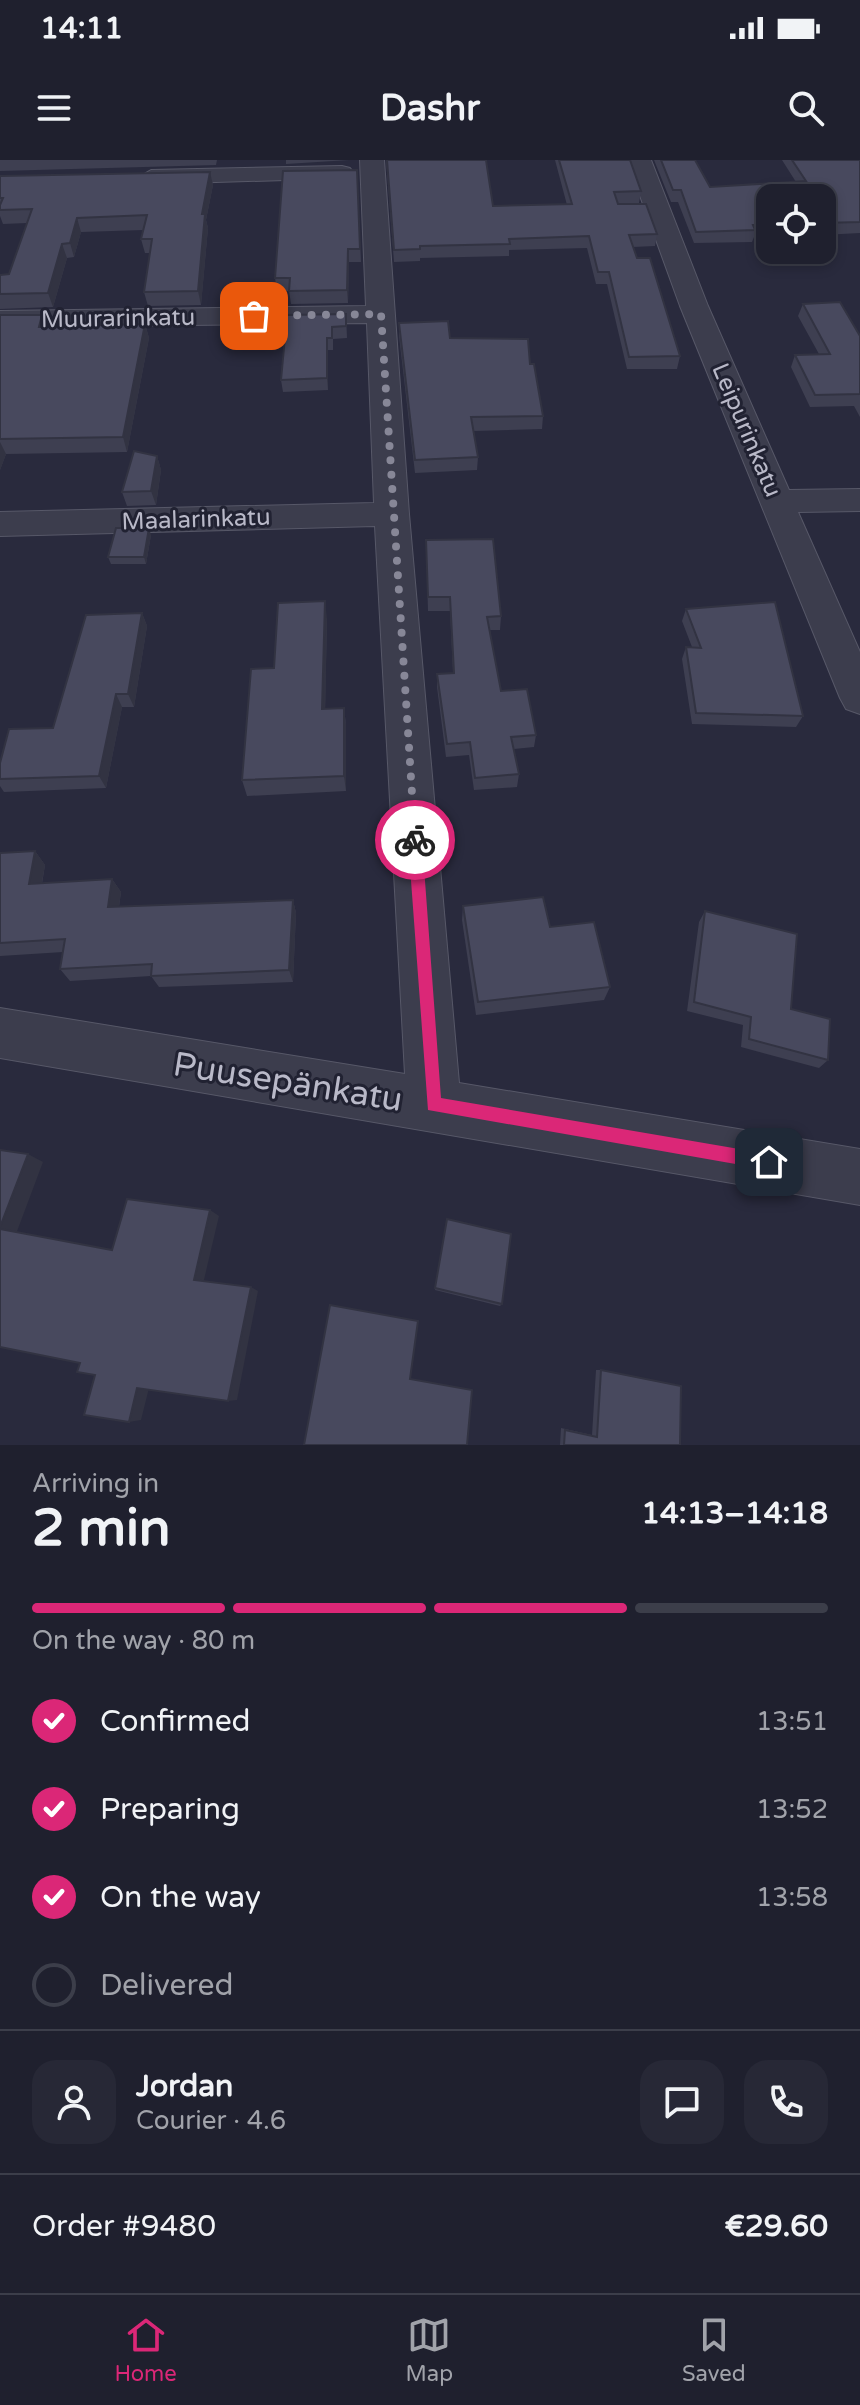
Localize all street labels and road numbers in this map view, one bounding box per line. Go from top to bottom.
street label: Muurarinkatu [41,303,195,334]
street label: Leipurinkatu [705,359,788,502]
street label: Maalarinkatu [121,502,271,537]
street label: Puusepänkatu [170,1044,405,1121]

